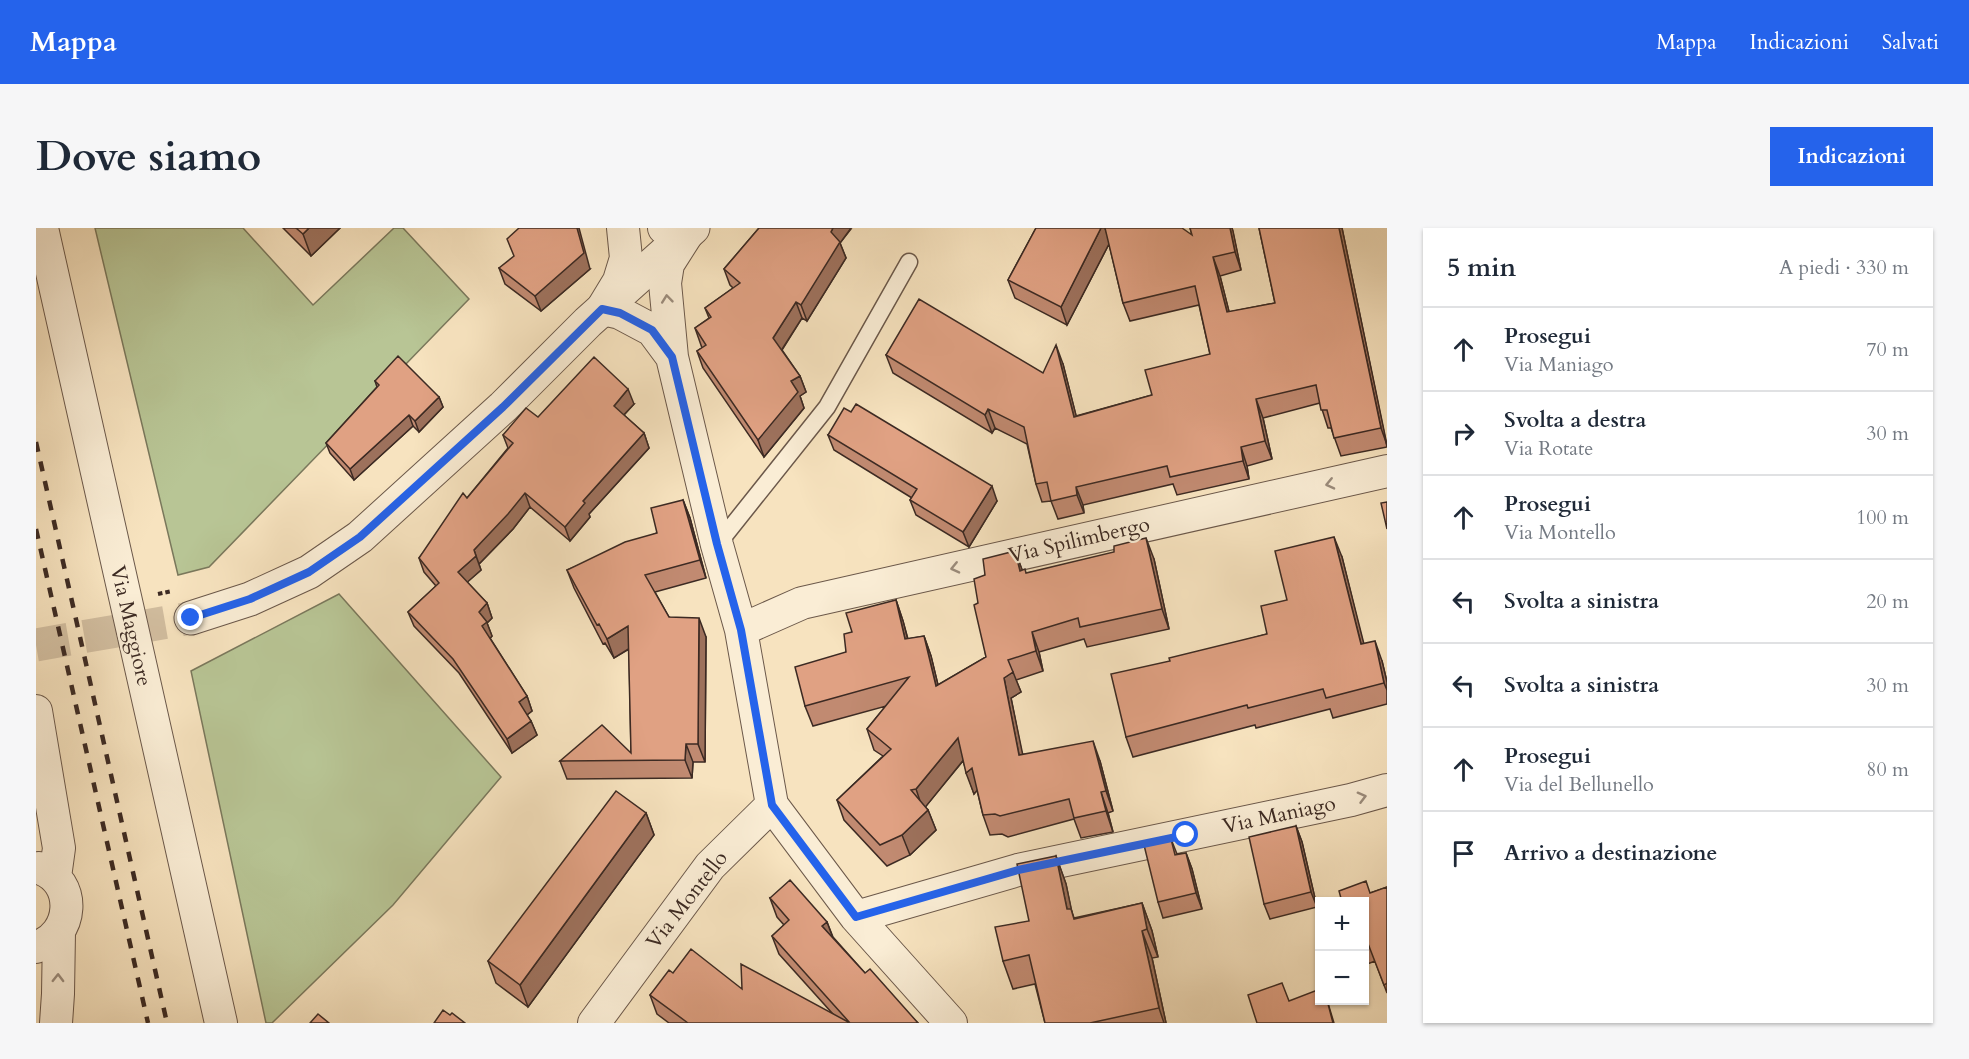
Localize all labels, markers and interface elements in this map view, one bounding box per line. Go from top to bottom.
text: Mappa [30,23,117,61]
text: Mappa [1656,28,1716,57]
text: Indicazioni [1749,28,1849,57]
text: Salvati [1882,28,1939,57]
button: Indicazioni [1770,127,1933,186]
text: Dove siamo [36,128,261,185]
text: 5 min [1447,250,1516,285]
text: A piedi · 330 m [1779,254,1909,281]
one-way arrow [661,294,674,303]
text: Prosegui [1504,321,1591,351]
icon: ahead [1447,333,1480,366]
text: 70 m [1866,336,1909,363]
text: Via Maniago [1504,351,1613,378]
text: Svolta a destra [1504,405,1646,435]
icon: right [1447,417,1480,450]
text: 30 m [1866,420,1909,447]
text: Via Rotate [1504,435,1593,462]
one-way arrow [1325,477,1335,490]
text: Prosegui [1504,489,1591,519]
icon: ahead [1447,501,1480,534]
text: 100 m [1856,504,1909,531]
street label: Via Spilimbergo [1005,510,1153,570]
text: Via Montello [1504,519,1616,546]
one-way arrow [950,560,960,573]
street label: Via Maggiore [103,563,159,689]
icon: left [1447,585,1480,618]
text: Svolta a sinistra [1504,586,1659,616]
text: 20 m [1866,588,1909,615]
route end [177,604,203,630]
icon: left [1447,669,1480,702]
text: Svolta a sinistra [1504,670,1659,700]
text: 30 m [1866,672,1909,699]
text: Prosegui [1504,741,1591,771]
icon: ahead [1447,753,1480,786]
text: 80 m [1866,756,1909,783]
text: Via del Bellunello [1504,771,1654,798]
street label: Via Maniago [1220,789,1338,841]
one-way arrow [1357,791,1367,804]
route start [1172,821,1198,847]
icon: arrive [1447,837,1480,870]
text: Arrivo a destinazione [1504,838,1717,868]
street label: Via Montello [639,845,735,955]
map controls [1315,897,1369,1005]
button: + [1315,897,1369,951]
button: − [1315,951,1369,1005]
one-way arrow [52,973,65,982]

